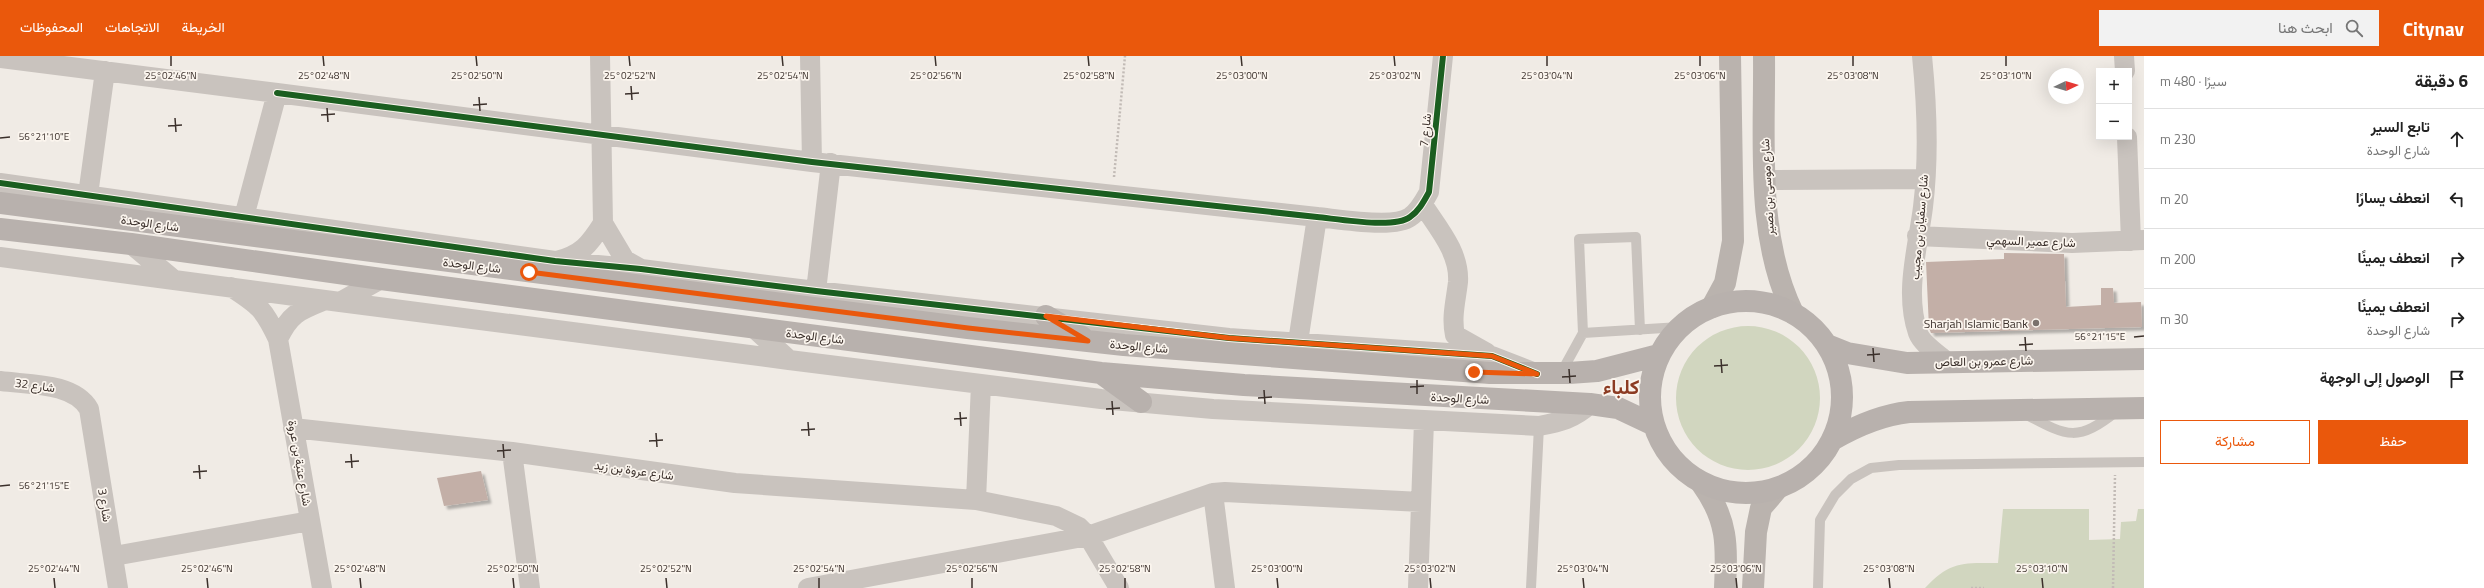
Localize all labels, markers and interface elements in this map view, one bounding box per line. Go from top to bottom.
search box [2099,10,2379,46]
text: Citynav [2403,14,2464,43]
text: المحفوظات [20,16,83,37]
text: الاتجاهات [105,16,159,37]
text: الخريطة [181,16,225,37]
text: ابحث هنا [2278,16,2333,39]
icon: search [2343,17,2365,39]
text: 25°02'46"N [145,68,197,83]
text: 25°02'48"N [298,68,350,83]
text: 25°02'50"N [451,68,503,83]
text: 25°02'52"N [604,68,656,83]
text: 25°02'54"N [757,68,809,83]
text: 25°02'56"N [910,68,962,83]
text: 25°02'58"N [1063,68,1115,83]
text: 25°03'00"N [1216,68,1268,83]
text: 25°03'02"N [1369,68,1421,83]
text: 25°03'04"N [1521,68,1573,83]
text: 25°03'06"N [1674,68,1726,83]
text: 25°03'08"N [1827,68,1879,83]
text: 25°03'10"N [1980,68,2032,83]
north arrow [2048,68,2084,104]
map controls [2096,68,2132,140]
button: + [2096,68,2132,104]
text: 6 دقيقة [2415,68,2468,94]
text: سيرًا · 480 m [2160,71,2227,91]
button: − [2096,104,2132,140]
street label: شارع 7 [1414,112,1436,148]
text: تابع السير [2371,115,2430,138]
icon: ahead [2446,128,2468,150]
text: 56°21'10"E [19,129,70,144]
text: 230 m [2160,129,2196,149]
street label: شارع موسى بن نصير [1755,138,1779,237]
text: شارع الوحدة [2367,140,2430,160]
street label: شارع سفيان بن مجيب [1905,174,1933,280]
text: انعطف يسارًا [2356,186,2430,209]
icon: left [2446,188,2468,210]
text: 20 m [2160,189,2188,209]
street label: شارع الوحدة [120,210,180,236]
street label: شارع عمير السهمي [1986,230,2076,253]
text: انعطف يمينًا [2358,246,2430,269]
icon: right [2446,248,2468,270]
text: 200 m [2160,249,2196,269]
street label: شارع الوحدة [442,252,502,278]
route start [520,263,538,281]
text: انعطف يمينًا [2358,295,2430,318]
icon: right [2446,308,2468,330]
text: 30 m [2160,309,2188,329]
place label: Sharjah Islamic Bank [1924,314,2028,333]
marker: Sharjah Islamic Bank [2031,318,2041,328]
text: شارع الوحدة [2367,320,2430,340]
street label: شارع الوحدة [785,323,845,349]
text: 56°21'15"E [2075,329,2126,344]
street label: شارع الوحدة [1109,334,1169,358]
street label: شارع عمرو بن العاص [1935,351,2033,371]
route end [1465,363,1483,381]
text: الوصول إلى الوجهة [2320,366,2430,389]
icon: arrive [2446,368,2468,390]
district label: كلباء [1603,371,1639,402]
street label: شارع 32 [14,373,56,397]
street label: شارع الوحدة [1430,387,1490,409]
street label: شارع عتبة بن عروة [283,419,317,507]
button: مشاركة [2160,420,2310,464]
button: حفظ [2318,420,2468,464]
street label: شارع عروة بن زيد [593,455,675,485]
text: 56°21'15"E [19,478,70,493]
street label: شارع 3 [93,487,117,523]
text: 25°02'44"N [28,561,80,576]
text: 25°02'46"N [181,561,233,576]
text: 25°02'48"N [334,561,386,576]
text: 25°02'50"N [487,561,539,576]
text: 25°02'52"N [640,561,692,576]
text: 25°02'54"N [793,561,845,576]
text: 25°02'56"N [946,561,998,576]
text: 25°02'58"N [1099,561,1151,576]
text: 25°03'00"N [1251,561,1303,576]
text: 25°03'02"N [1404,561,1456,576]
text: 25°03'04"N [1557,561,1609,576]
text: 25°03'06"N [1710,561,1762,576]
text: 25°03'08"N [1863,561,1915,576]
text: 25°03'10"N [2016,561,2068,576]

